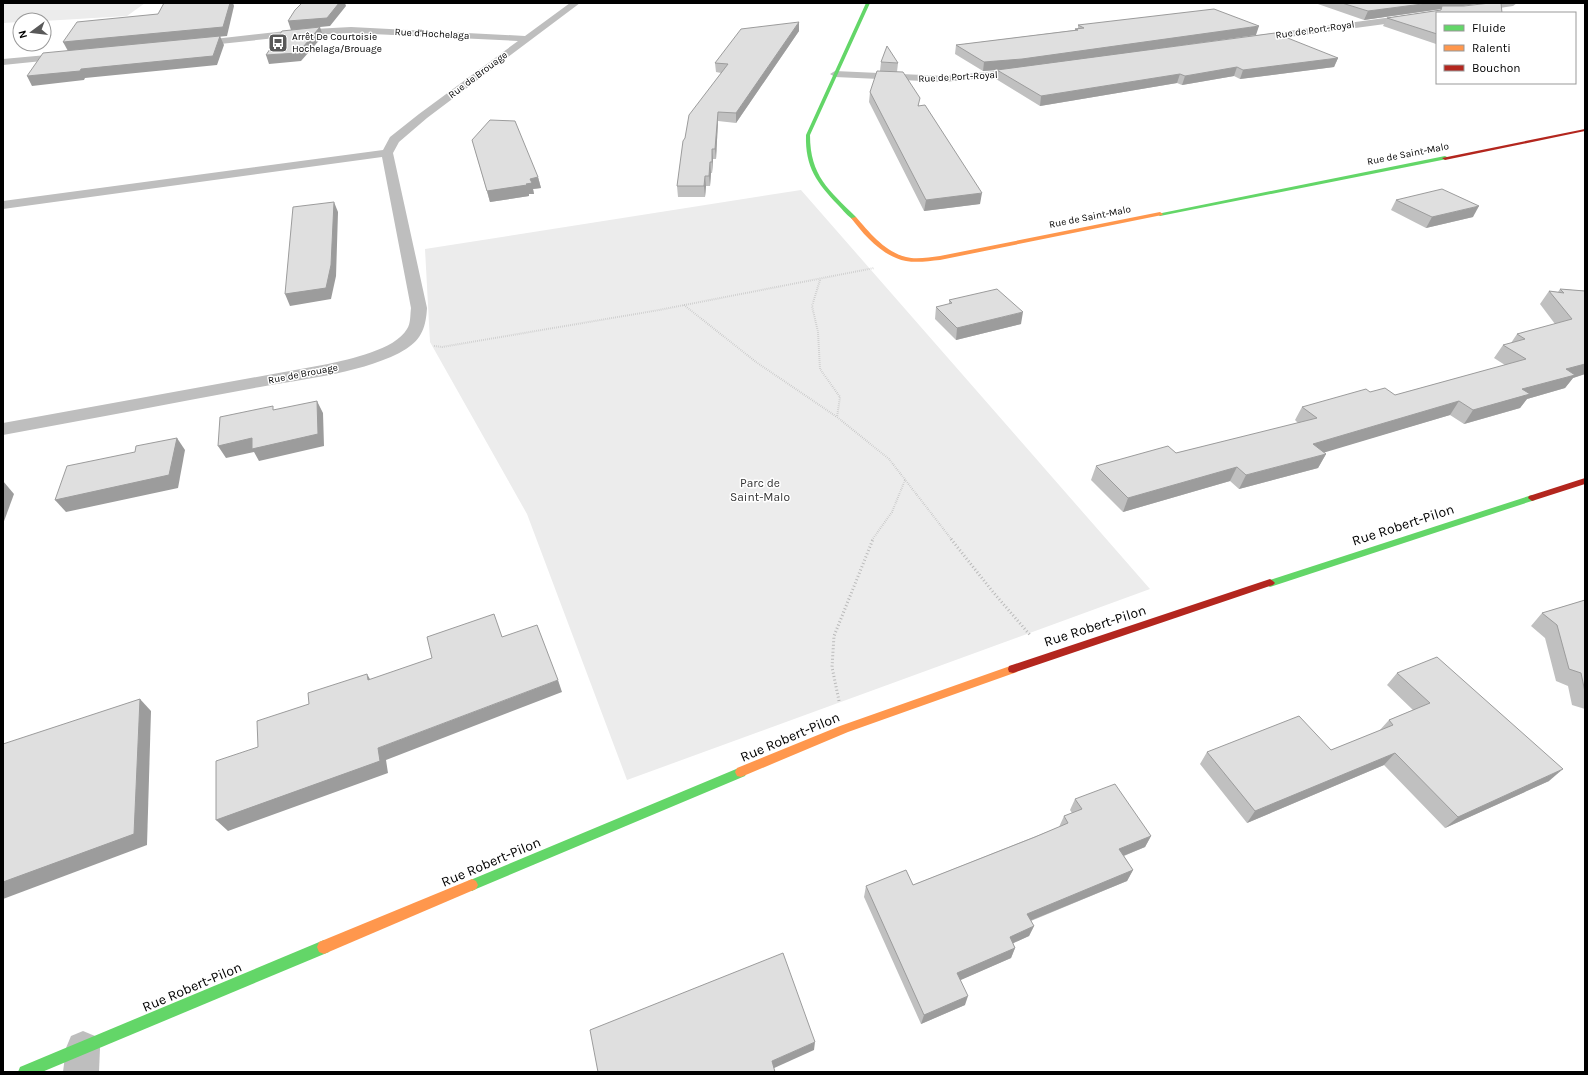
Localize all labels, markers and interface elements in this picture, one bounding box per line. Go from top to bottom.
north arrow [12,12,52,52]
legend [1436,12,1576,84]
street label: Rue de Port-Royal [1275,19,1355,41]
text: Fluide [1472,21,1506,35]
street label: Rue d'Hochelaga [394,26,470,42]
text: N [16,29,30,40]
place label: Arrêt De Courtoisie Hochelaga/Brouage [292,31,382,55]
bus stop icon: Arrêt De Courtoisie Hochelaga/Brouage [267,32,289,54]
text: Ralenti [1472,41,1511,55]
street label: Rue de Brouage [446,49,510,101]
text: Bouchon [1472,61,1521,75]
street label: Rue de Port-Royal [918,69,998,85]
street label: Rue de Saint-Malo [1366,140,1450,168]
street label: Rue de Saint-Malo [1048,203,1132,231]
street label: Rue de Brouage [267,361,339,387]
park label: Parc de Saint-Malo [730,476,790,504]
street label: Rue Robert-Pilon [1350,500,1456,550]
street label: Rue Robert-Pilon [1042,601,1148,651]
street label: Rue Robert-Pilon [738,708,842,766]
street label: Rue Robert-Pilon [439,833,543,891]
street label: Rue Robert-Pilon [140,958,244,1016]

